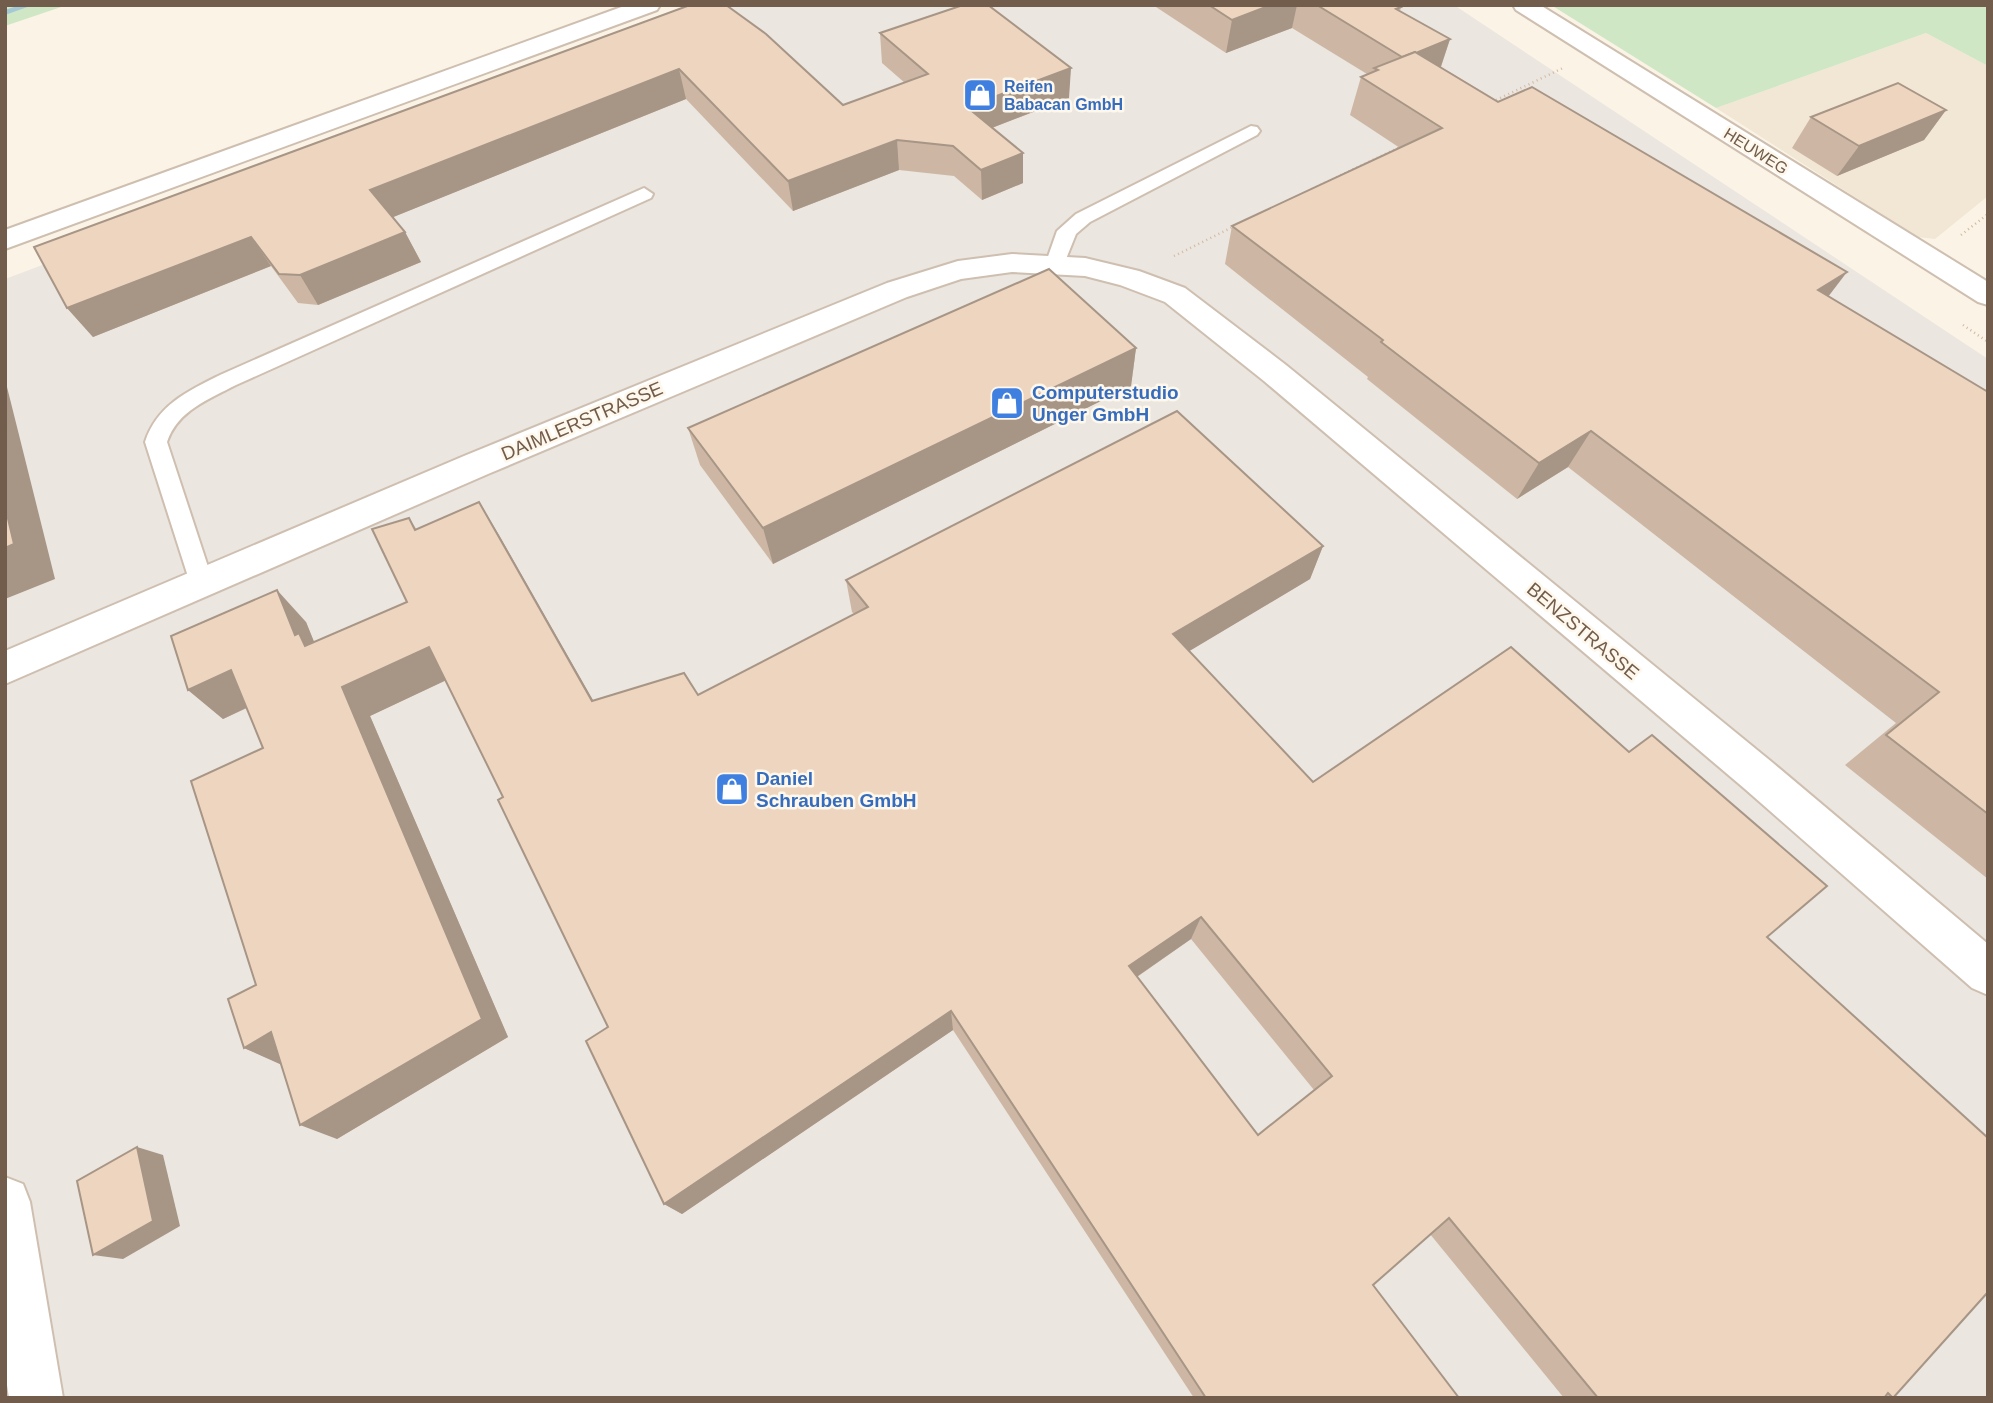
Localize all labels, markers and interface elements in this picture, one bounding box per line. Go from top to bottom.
shop icon: Reifen Babacan GmbH [961,76,999,114]
place label: Reifen Babacan GmbH [1004,78,1123,113]
street label: HEUWEG [1721,125,1791,177]
street label: DAIMLERSTRASSE [498,378,666,464]
place label: Computerstudio Unger GmbH [1032,382,1179,425]
shop icon: Computerstudio Unger GmbH [988,384,1026,422]
street label: BENZSTRASSE [1523,578,1643,684]
place label: Daniel Schrauben GmbH [756,768,916,811]
shop icon: Daniel Schrauben GmbH [713,770,751,808]

